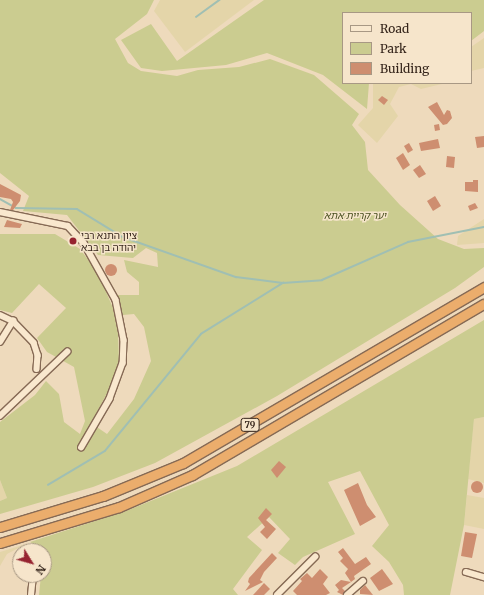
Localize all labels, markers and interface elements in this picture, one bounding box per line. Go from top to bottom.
legend [342,12,472,84]
text: Road [380,21,409,36]
text: Park [380,41,407,56]
text: Building [380,61,429,76]
park label: יער קריית אתא [324,210,386,222]
place label: ציון התנא רבי יהודה בן בבא [81,229,137,252]
marker: ציון התנא רבי יהודה בן בבא [68,236,78,246]
road number: 79 [240,418,260,432]
north arrow [12,543,52,583]
text: N [33,562,49,577]

